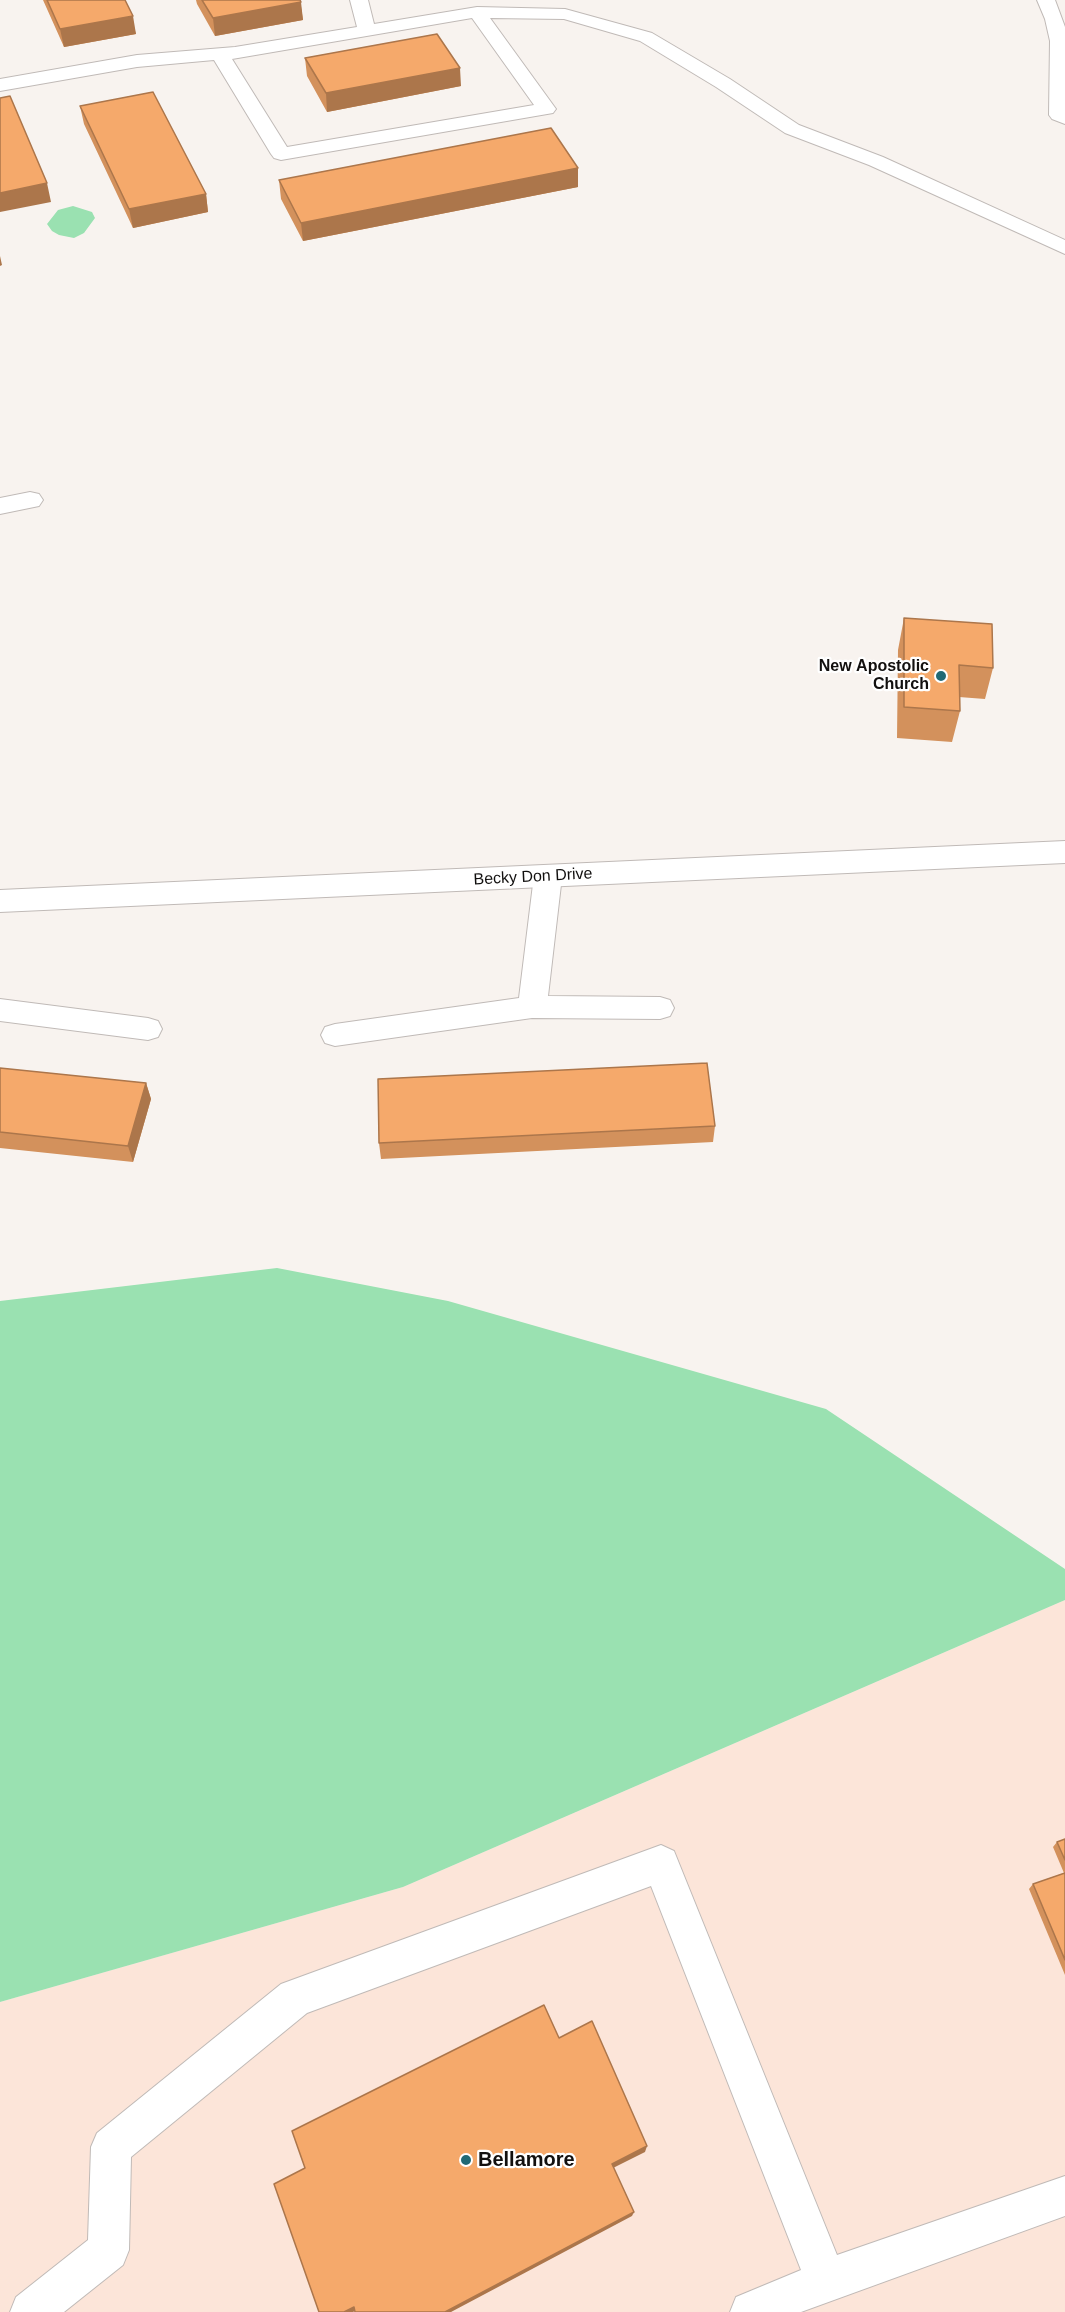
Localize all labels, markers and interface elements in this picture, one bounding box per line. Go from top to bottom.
place label: New Apostolic Church [819,657,929,695]
marker: New Apostolic Church [934,669,948,683]
street label: Becky Don Drive [473,864,593,890]
place label: Bellamore [478,2148,575,2172]
marker: Bellamore [459,2153,473,2167]

